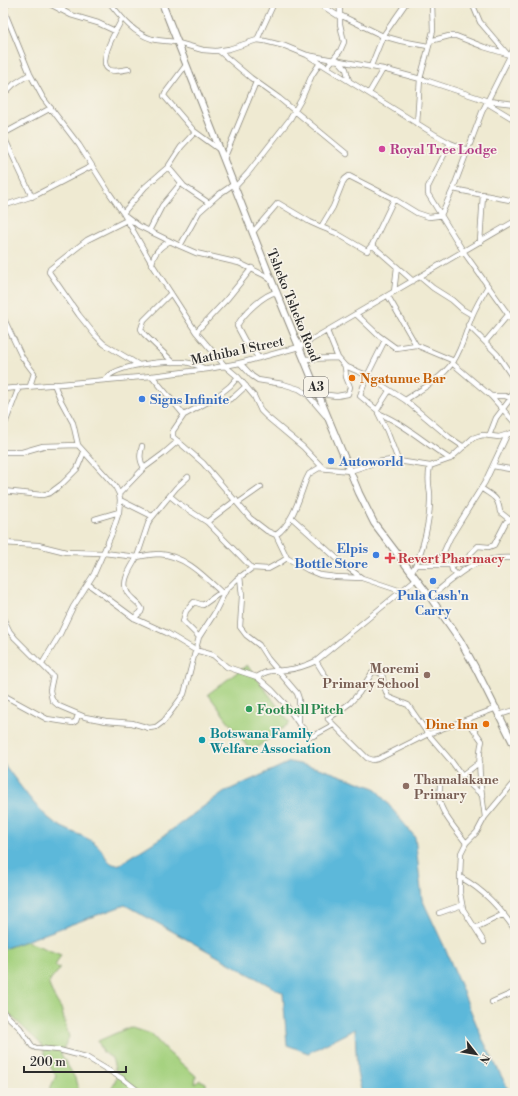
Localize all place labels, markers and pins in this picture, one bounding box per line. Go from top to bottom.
place label: Royal Tree Lodge [390,142,497,158]
marker: Royal Tree Lodge [377,144,387,154]
place label: Ngatunue Bar [360,371,446,387]
marker: Ngatunue Bar [347,373,357,383]
place label: Signs Infinite [150,392,229,408]
marker: Signs Infinite [137,394,147,404]
place label: Autoworld [338,454,404,470]
marker: Autoworld [326,456,336,466]
place label: Elpis Bottle Store [294,541,368,572]
marker: Elpis Bottle Store [371,550,381,560]
place label: Revert Pharmacy [398,551,505,567]
marker: Revert Pharmacy [385,553,395,563]
marker: Pula Cash'n Carry [428,576,438,586]
place label: Pula Cash'n Carry [397,588,469,619]
place label: Moremi Primary School [323,661,420,692]
marker: Moremi Primary School [422,670,432,680]
place label: Football Pitch [257,702,344,718]
marker: Football Pitch [244,704,254,714]
place label: Dine Inn [425,717,478,733]
marker: Dine Inn [481,719,491,729]
place label: Botswana Family Welfare Association [209,726,331,757]
marker: Botswana Family Welfare Association [197,735,207,745]
place label: Thamalakane Primary [414,772,499,803]
marker: Thamalakane Primary [401,781,411,791]

